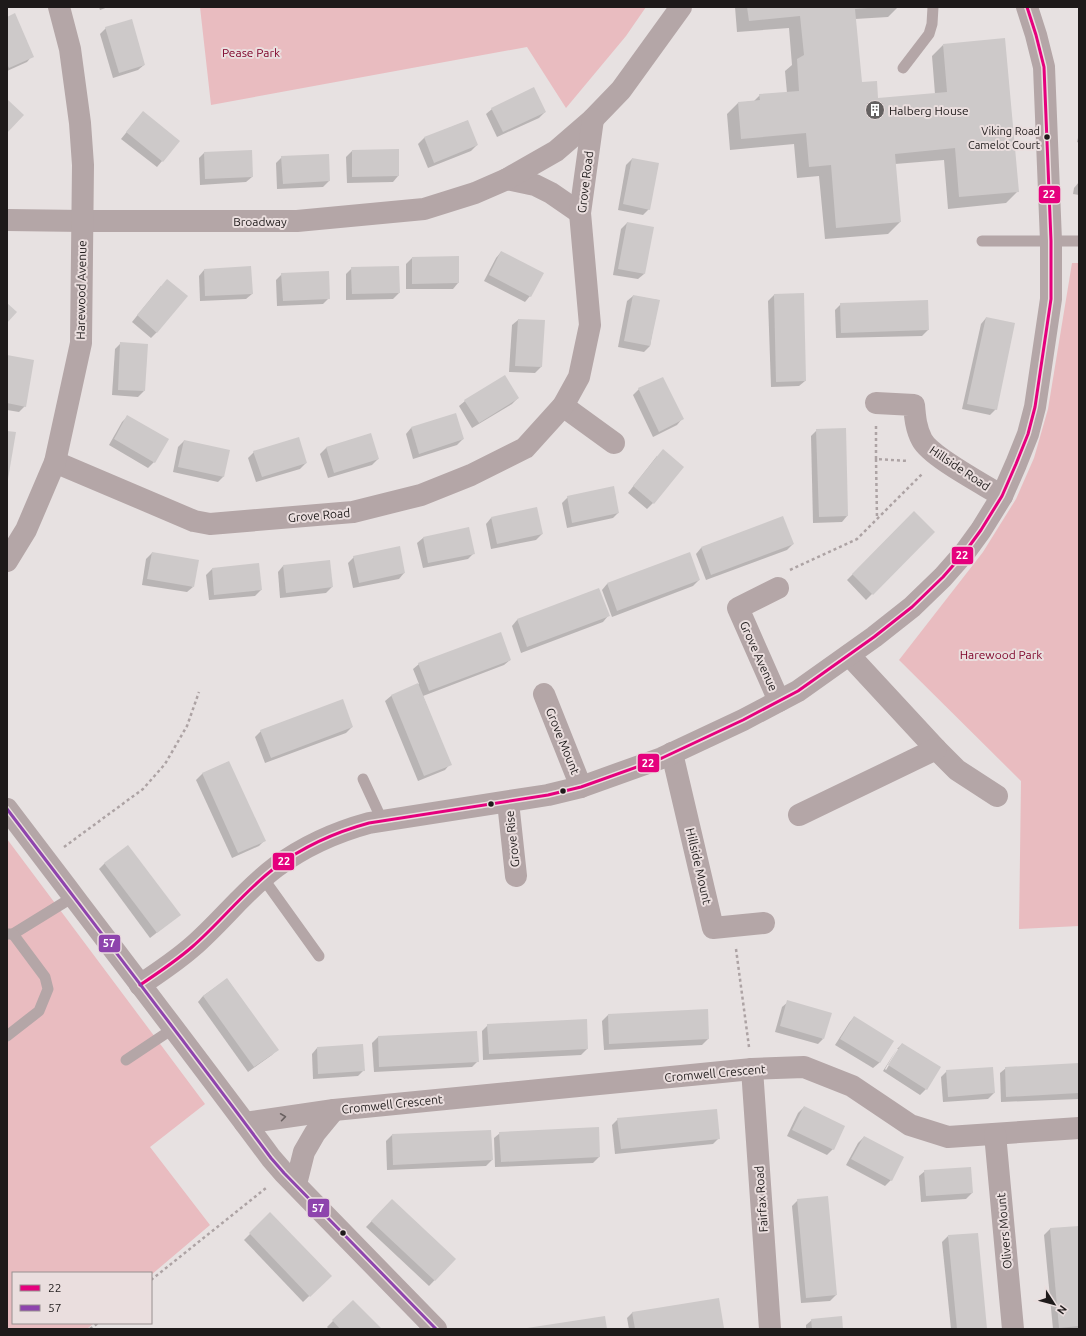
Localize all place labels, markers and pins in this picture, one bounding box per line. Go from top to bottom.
building icon: Halberg House [864,99,886,121]
place label: Halberg House [889,104,969,117]
place label: Viking Road Camelot Court [968,125,1041,151]
marker: Viking Road Camelot Court [1042,132,1052,142]
unlabelled marker [558,786,568,796]
unlabelled marker [486,799,496,809]
unlabelled marker [338,1228,348,1238]

